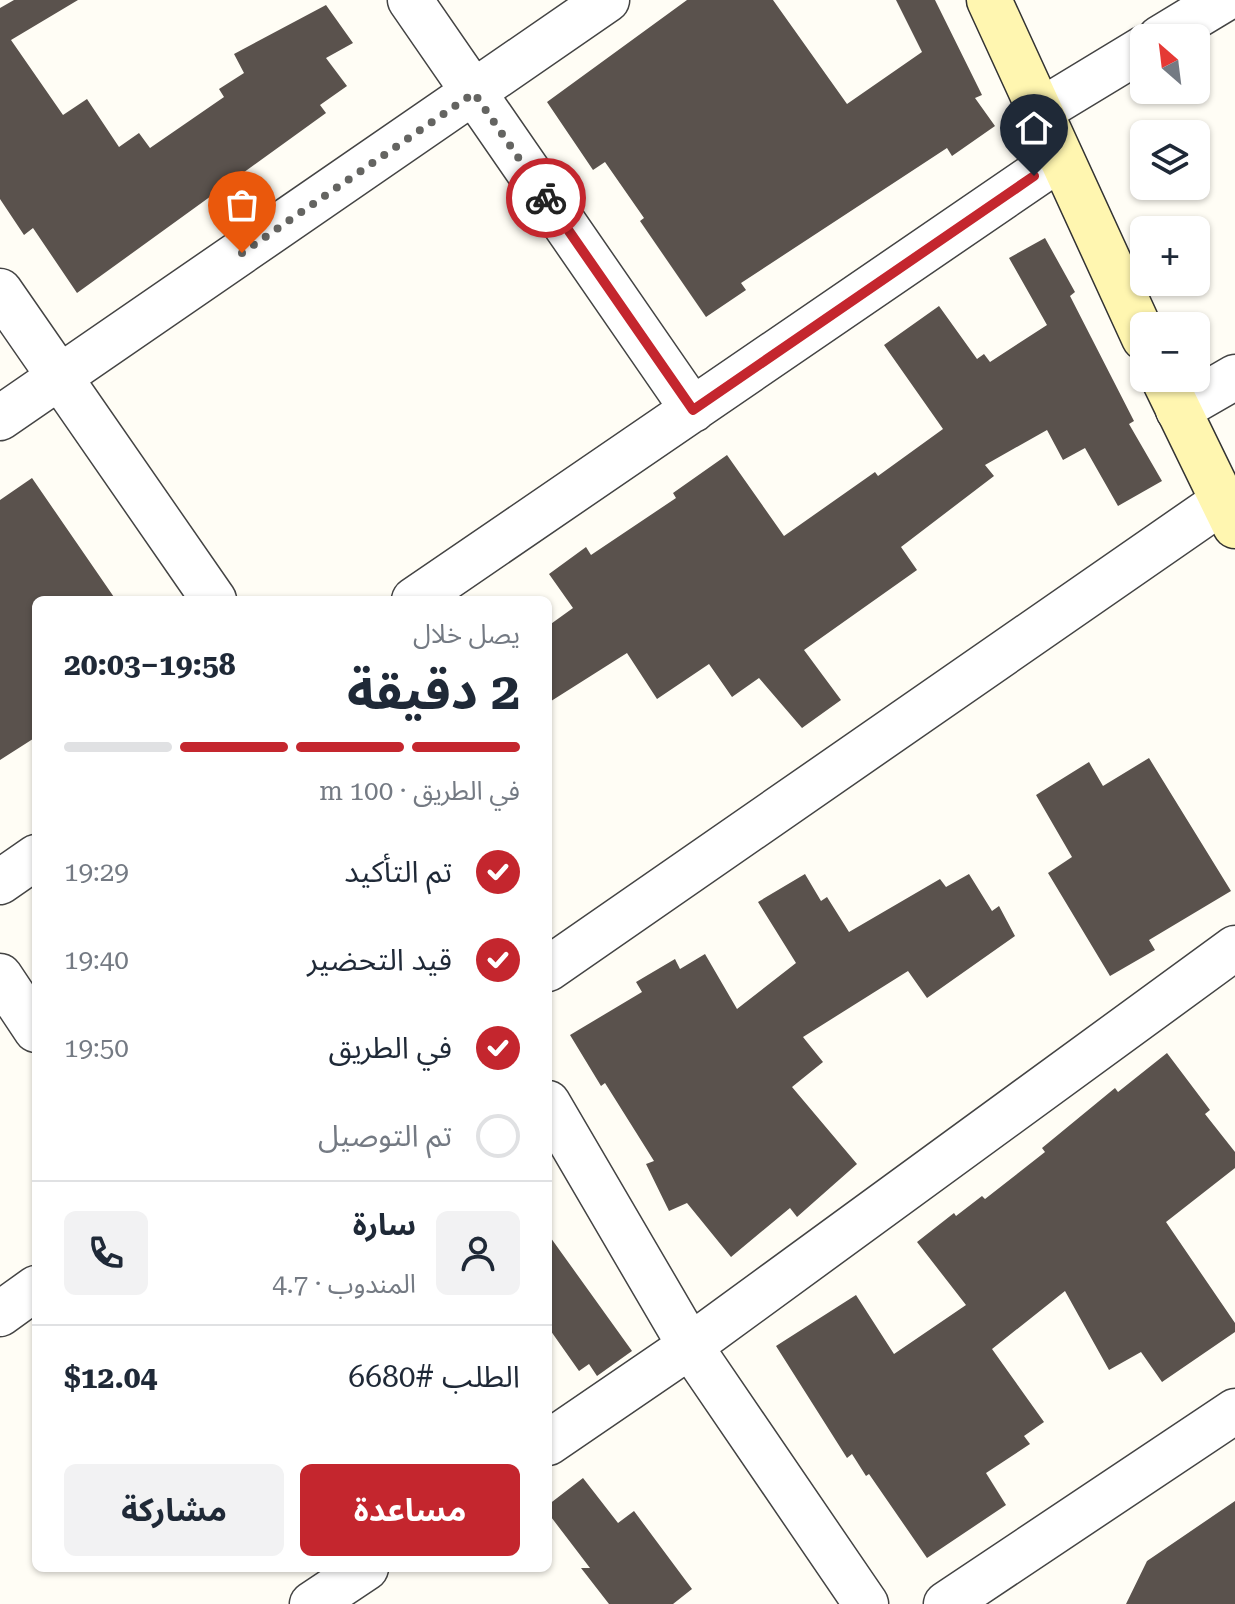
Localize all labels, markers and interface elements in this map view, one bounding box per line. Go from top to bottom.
north arrow [1130,24,1210,104]
map controls [1130,24,1210,392]
pin [1000,94,1068,176]
icon: home [1012,106,1056,150]
button: layers [1130,120,1210,200]
courier [506,158,586,238]
pin [208,171,276,253]
icon: bike [524,176,568,220]
icon: bag [220,183,264,227]
button: + [1130,216,1210,296]
button: − [1130,312,1210,392]
text: يصل خلال [413,619,520,649]
text: 19:58–20:03 [64,647,236,682]
text: 2 دقيقة [347,661,520,722]
text: في الطريق · 100 m [319,776,520,806]
icon: check [476,850,520,894]
text: تم التأكيد [344,854,452,889]
text: 19:29 [64,857,129,887]
icon: check [476,938,520,982]
text: قيد التحضير [307,942,452,977]
text: 19:40 [64,945,129,975]
icon: check [476,1026,520,1070]
text: في الطريق [328,1030,452,1065]
text: 19:50 [64,1033,129,1063]
text: تم التوصيل [318,1118,452,1153]
text: سارة [353,1207,416,1242]
button: phone [64,1211,148,1295]
button: person [436,1211,520,1295]
text: المندوب · 4.7 [272,1269,416,1299]
text: الطلب #6680 [348,1359,520,1394]
text: $12.04 [64,1360,157,1395]
button: مشاركة [64,1464,284,1556]
button: مساعدة [300,1464,520,1556]

